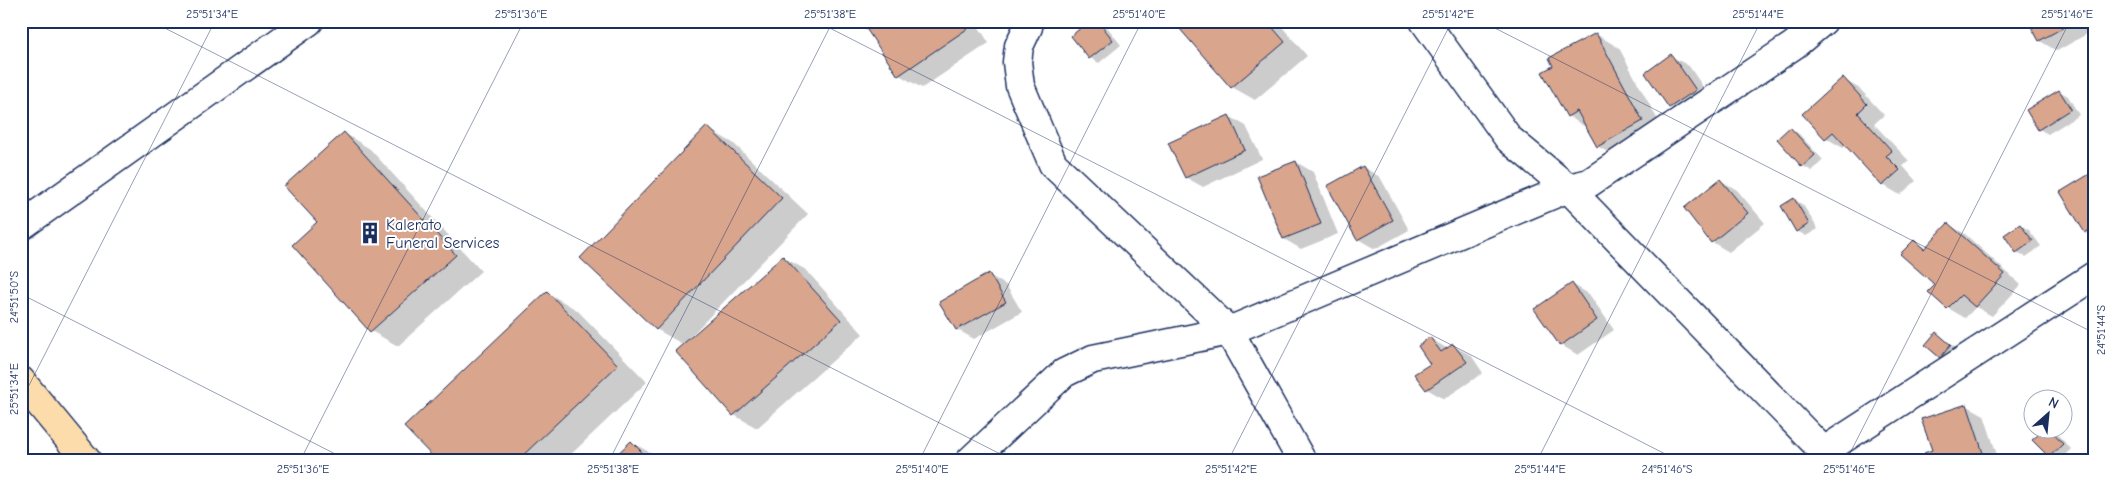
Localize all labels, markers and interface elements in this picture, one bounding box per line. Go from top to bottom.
text: 25°51'34"E [186,7,238,21]
text: 25°51'36"E [495,7,547,21]
text: 25°51'38"E [804,7,856,21]
text: 25°51'40"E [1112,7,1166,21]
text: 25°51'42"E [1422,7,1474,21]
text: 25°51'44"E [1732,7,1784,21]
text: 25°51'46"E [2041,7,2093,21]
place label: Kalerato Funeral Services [386,216,500,252]
building icon: Kalerato Funeral Services [357,220,383,246]
text: 24°51'50"S [7,270,21,323]
text: 24°51'44"S [2094,305,2108,355]
text: 25°51'34"E [7,363,21,415]
north arrow [2022,390,2072,440]
text: N [2046,393,2062,413]
text: 25°51'36"E [277,462,329,476]
text: 25°51'38"E [587,462,639,476]
text: 25°51'40"E [895,462,949,476]
text: 25°51'42"E [1205,462,1257,476]
text: 25°51'44"E [1514,462,1566,476]
text: 24°51'46"S [1642,462,1693,476]
text: 25°51'46"E [1823,462,1875,476]

